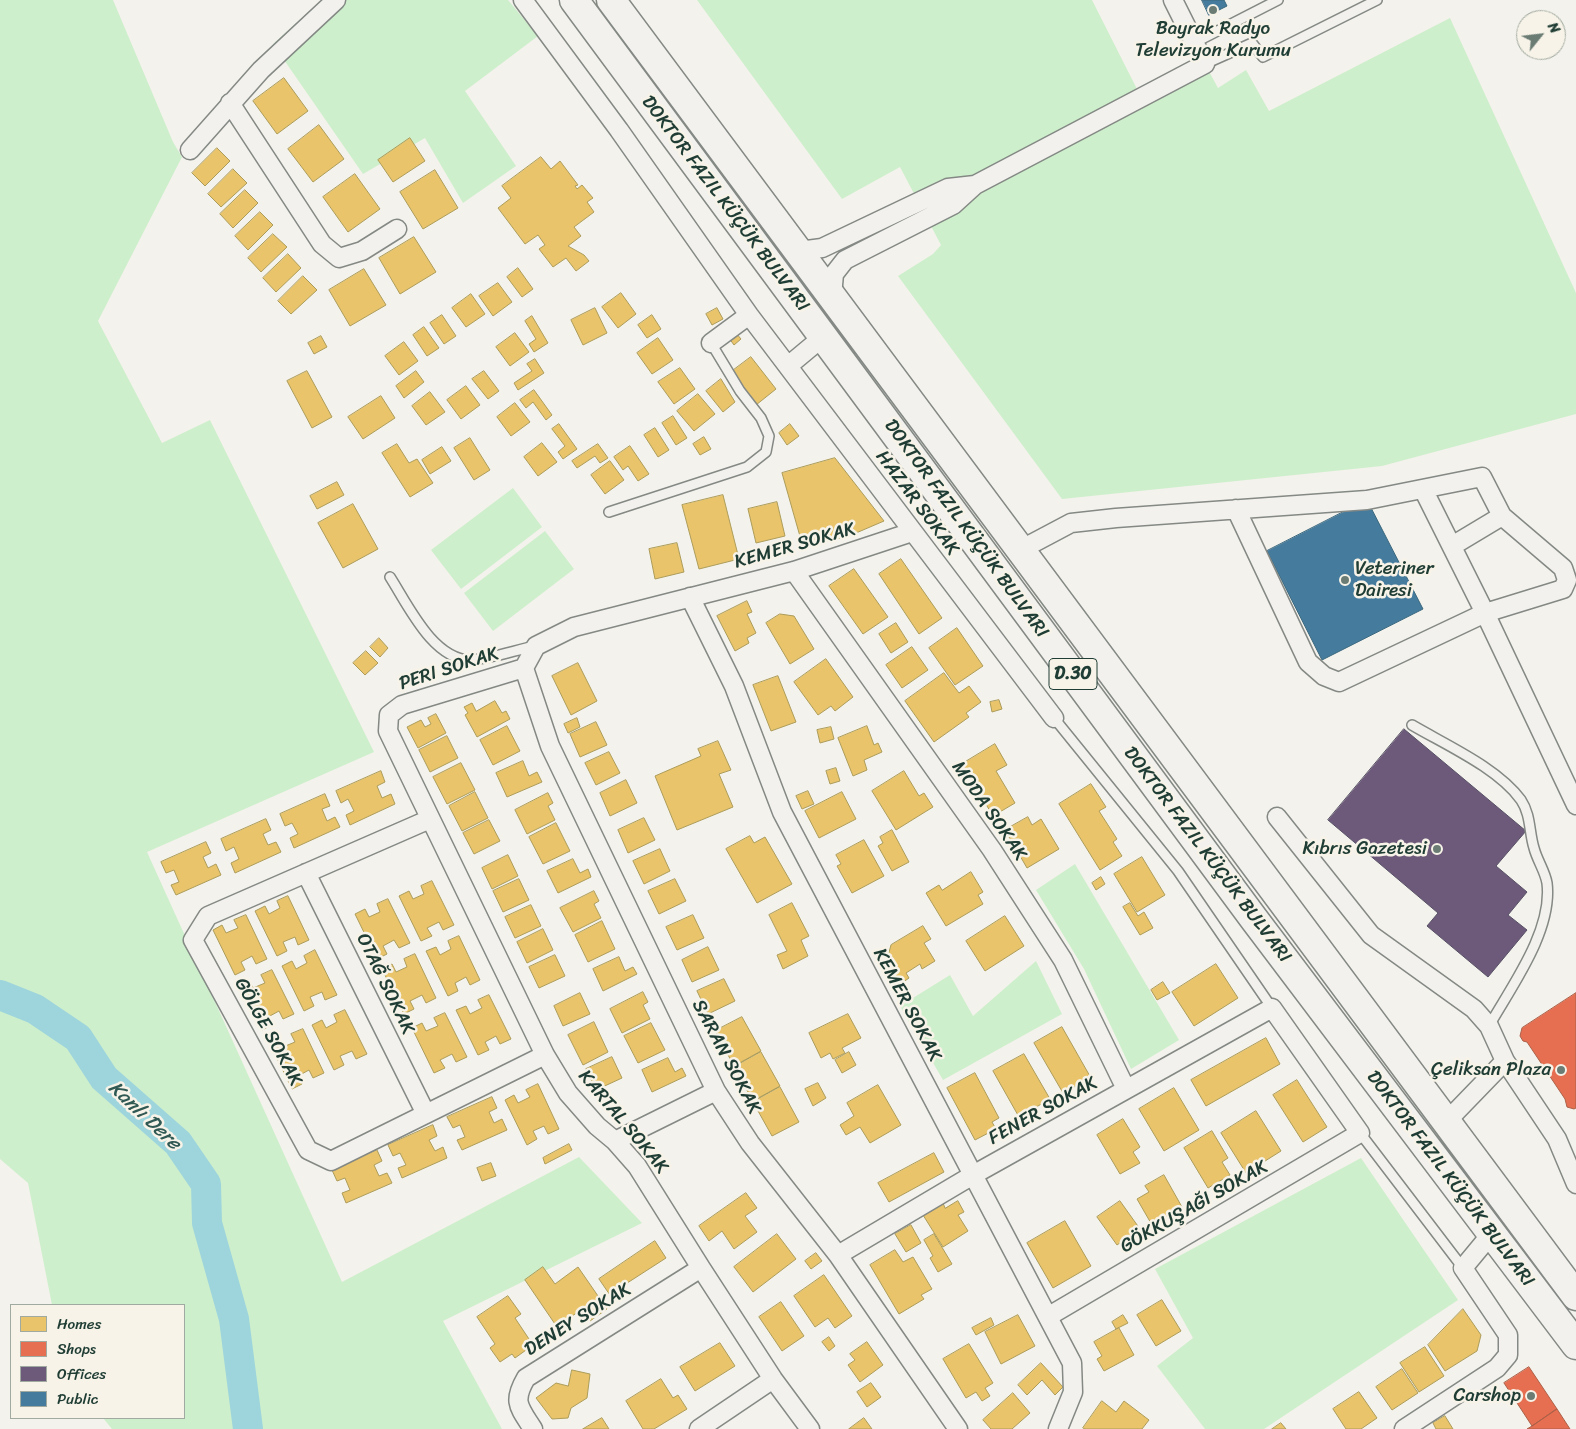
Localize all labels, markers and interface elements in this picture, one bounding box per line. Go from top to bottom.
marker: Bayrak Radyo Televizyon Kurumu [1207,4,1219,16]
north arrow [1516,10,1566,60]
place label: Bayrak Radyo Televizyon Kurumu [1135,18,1291,62]
text: N [1540,18,1567,38]
street label: DOKTOR FAZIL KÜÇÜK BULVARI [636,91,814,317]
street label: DOKTOR FAZIL KÜÇÜK BULVARI [879,415,1053,643]
street label: HAZAR SOKAK [870,446,964,560]
street label: KEMER SOKAK [732,518,858,574]
place label: Veteriner Dairesi [1355,558,1434,602]
marker: Veteriner Dairesi [1339,574,1351,586]
street label: PERI SOKAK [396,642,502,696]
road number: D.30 [1049,659,1097,690]
street label: DOKTOR FAZIL KÜÇÜK BULVARI [1118,742,1296,968]
street label: MODA SOKAK [946,757,1032,865]
place label: Kıbrıs Gazetesi [1302,838,1427,860]
marker: Kıbrıs Gazetesi [1431,843,1443,855]
street label: OTAĞ SOKAK [351,930,419,1038]
street label: KEMER SOKAK [868,945,946,1065]
street label: GÖLGE SOKAK [229,974,307,1090]
street label: SARAN SOKAK [686,996,766,1118]
place label: Çeliksan Plaza [1431,1059,1551,1081]
marker: Çeliksan Plaza [1555,1064,1567,1076]
street label: KARTAL SOKAK [573,1066,673,1178]
street label: DOKTOR FAZIL KÜÇÜK BULVARI [1361,1066,1539,1292]
street label: FENER SOKAK [985,1072,1101,1150]
water label: Kanlı Dere [103,1076,185,1156]
street label: GÖKKUŞAĞI SOKAK [1116,1156,1272,1258]
street label: DENEY SOKAK [521,1278,635,1362]
legend [10,1304,185,1419]
text: Homes [57,1311,101,1337]
text: Shops [57,1336,96,1362]
text: Offices [57,1361,106,1387]
place label: Carshop [1453,1385,1521,1407]
text: Public [57,1386,98,1412]
marker: Carshop [1525,1390,1537,1402]

